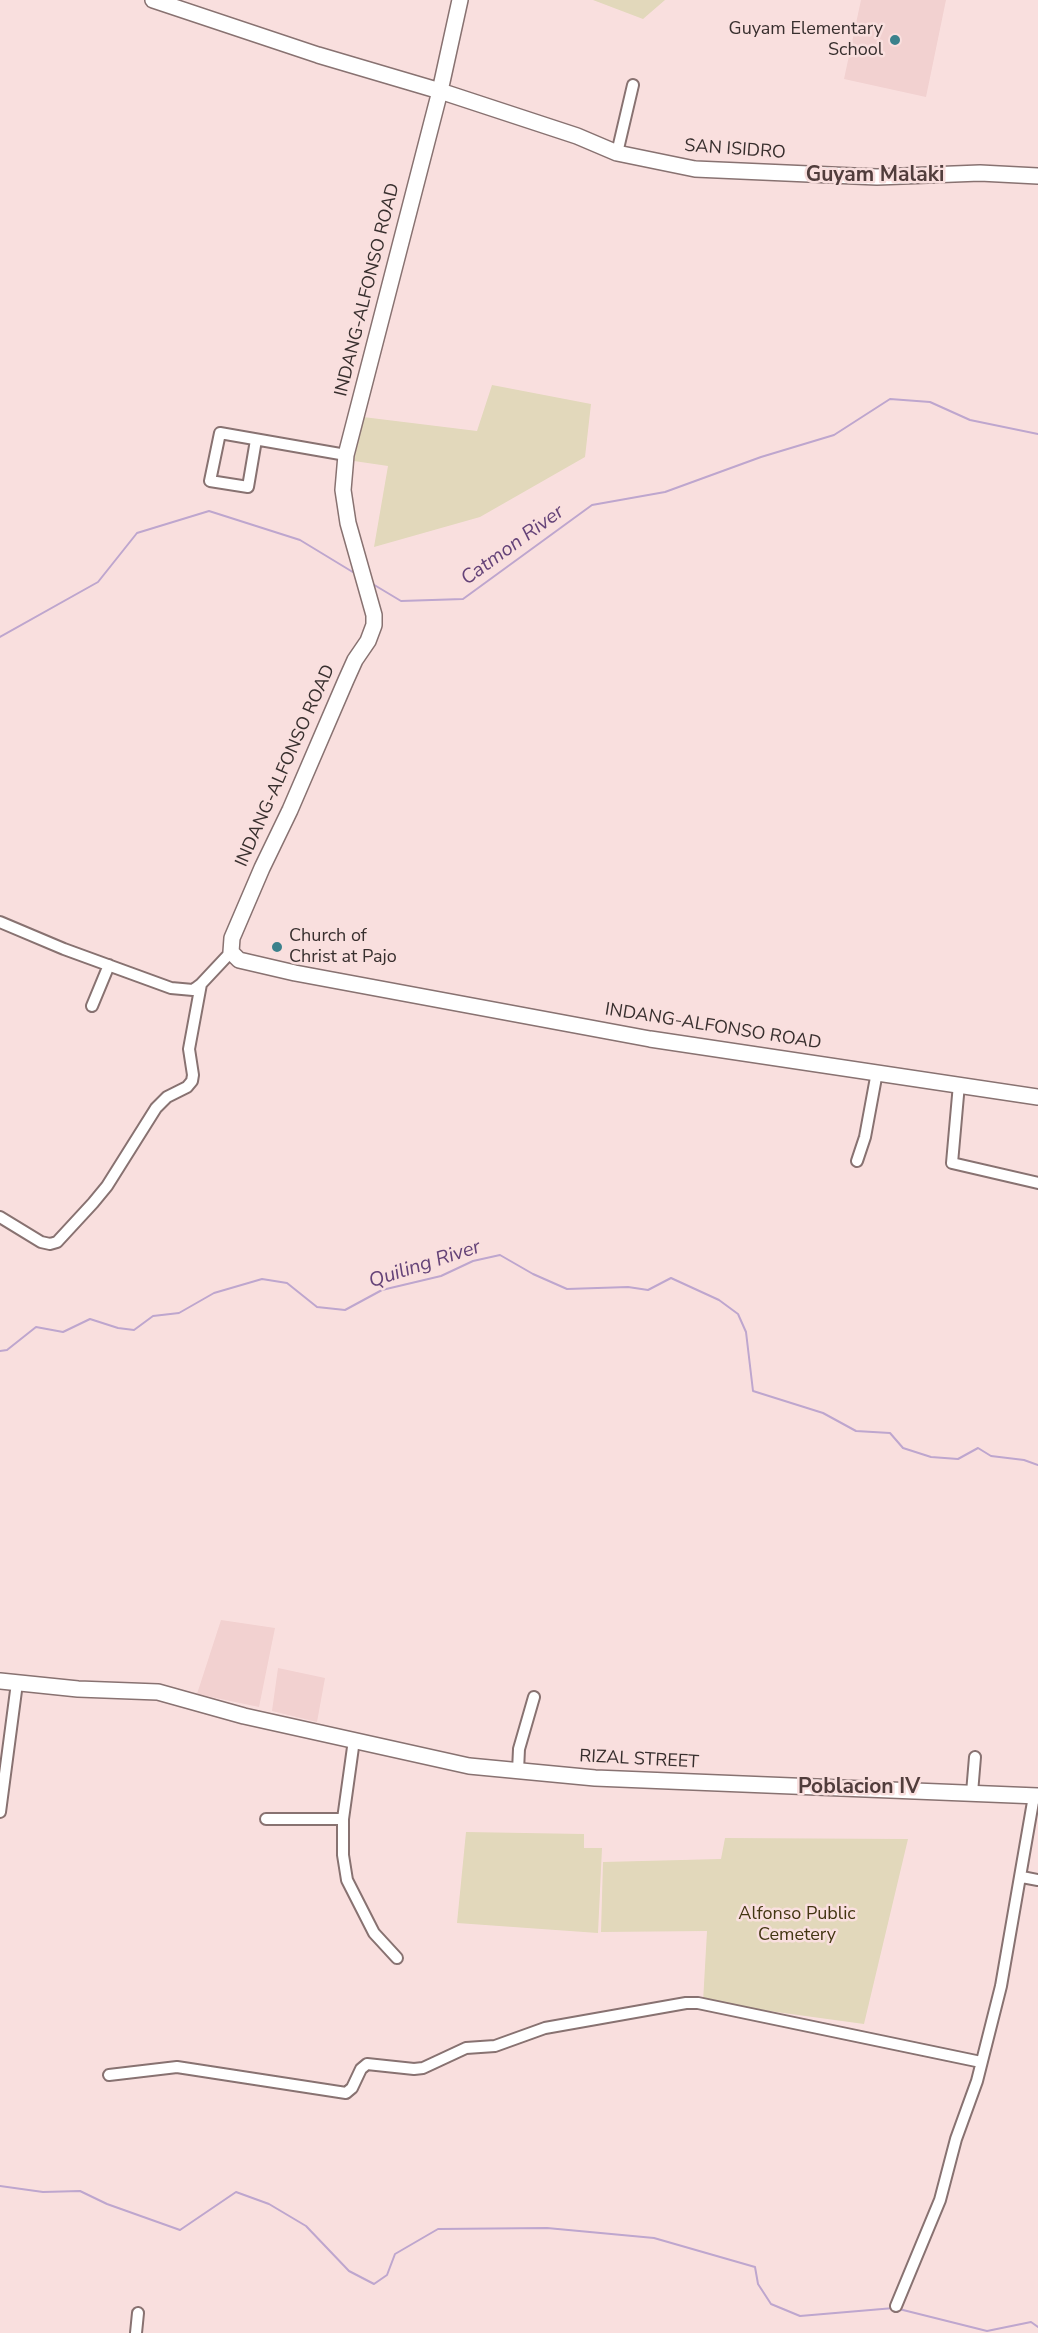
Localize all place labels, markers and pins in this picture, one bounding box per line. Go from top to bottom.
place label: Guyam Elementary School [729,19,883,62]
marker: Guyam Elementary School [888,33,902,47]
place label: Church of Christ at Pajo [289,926,397,968]
marker: Church of Christ at Pajo [270,940,284,954]

